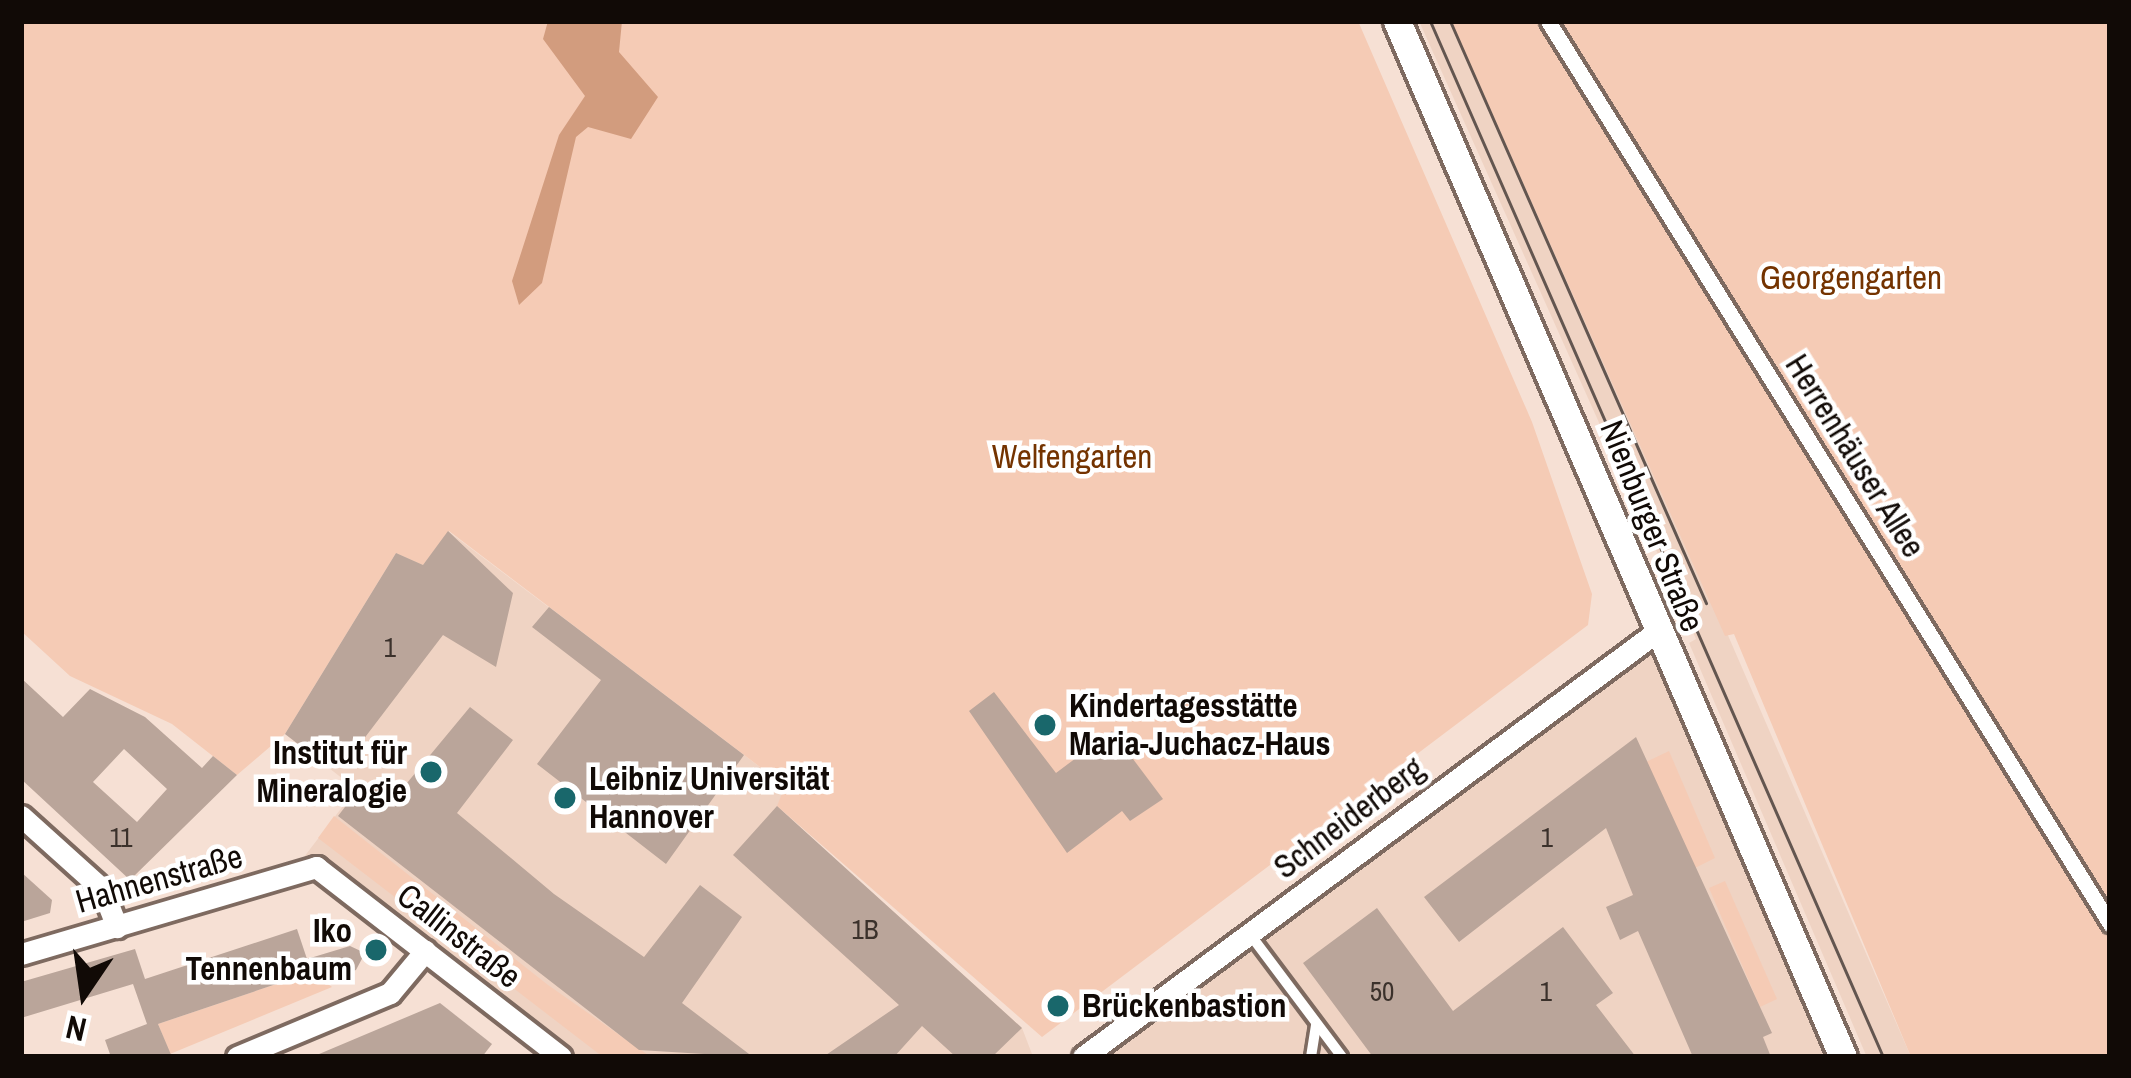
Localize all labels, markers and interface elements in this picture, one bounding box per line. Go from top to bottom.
park label: Georgengarten [1760,258,1942,298]
street label: Herrenhäuser Allee [1776,347,1934,565]
street label: Nienburger Straße [1592,415,1712,637]
park label: Welfengarten [992,437,1152,477]
house number: 1 [384,632,396,664]
place label: Kindertagesstätte Maria-Juchacz-Haus [1069,686,1331,764]
marker: Kindertagesstätte Maria-Juchacz-Haus [1032,712,1058,738]
place label: Institut für Mineralogie [257,733,407,811]
street label: Schneiderberg [1266,749,1432,887]
marker: Institut für Mineralogie [418,759,444,785]
place label: Leibniz Universität Hannover [589,759,830,837]
marker: Leibniz Universität Hannover [552,785,578,811]
house number: 11 [109,822,133,854]
house number: 1 [1541,822,1553,854]
street label: Hahnenstraße [71,836,247,922]
street label: Callinstraße [389,875,529,997]
place label: Iko Tennenbaum [186,911,352,989]
house number: 1B [851,914,879,946]
north arrow [24,934,144,1054]
marker: Iko Tennenbaum [363,937,389,963]
house number: 50 [1370,976,1394,1008]
house number: 1 [1540,976,1552,1008]
place label: Brückenbastion [1082,986,1287,1026]
marker: Brückenbastion [1045,993,1071,1019]
text: N [61,1005,90,1053]

